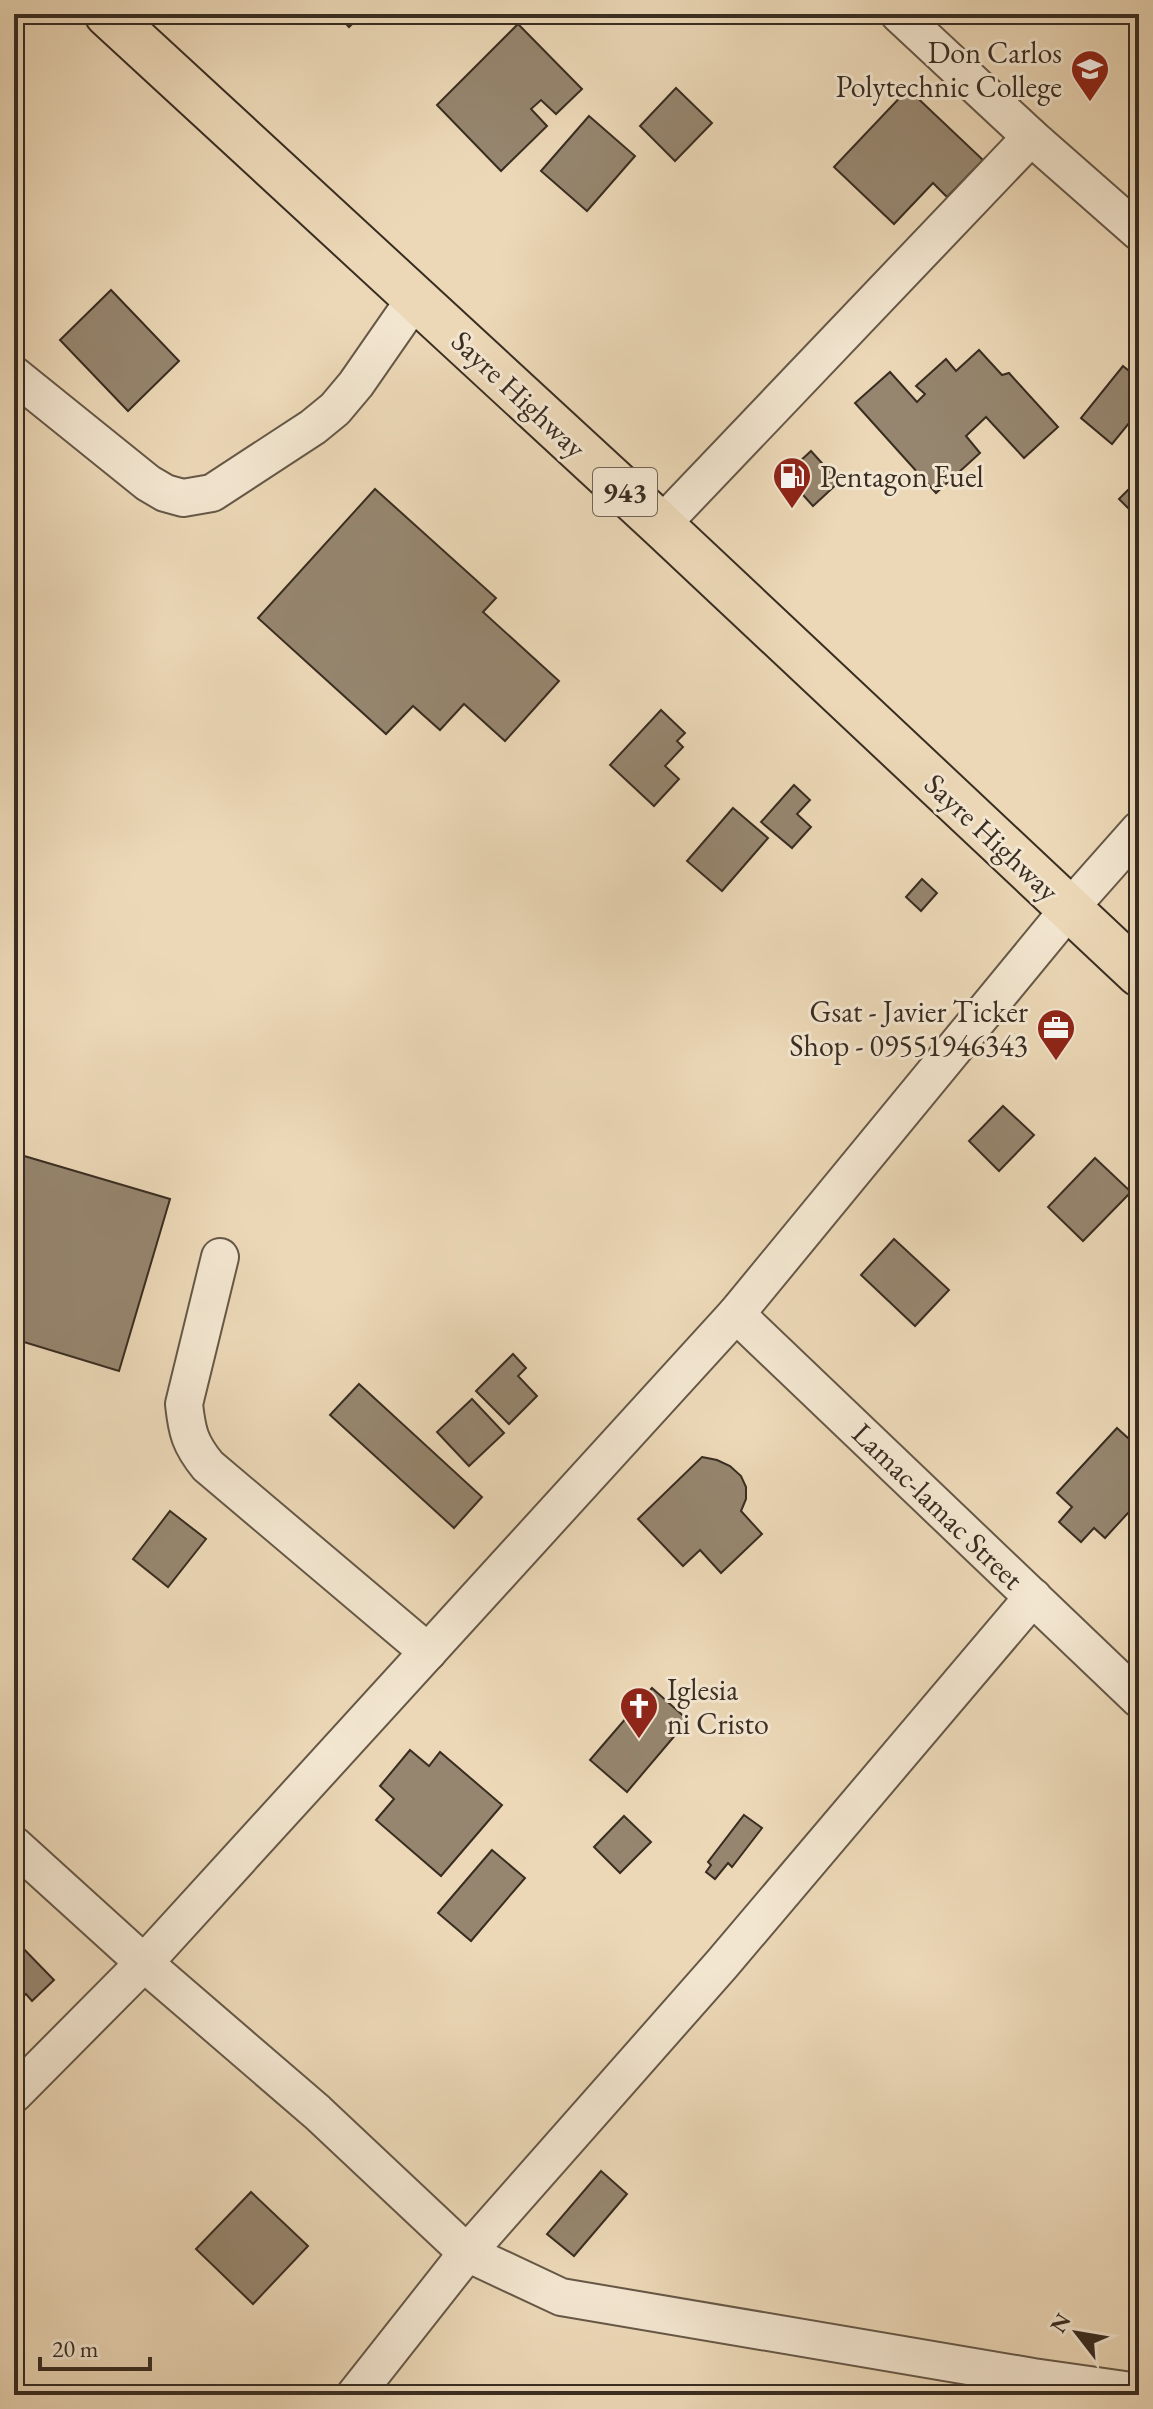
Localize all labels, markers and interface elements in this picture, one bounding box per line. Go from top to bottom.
place label: Don Carlos Polytechnic College [836,33,1062,106]
school or university icon: Don Carlos Polytechnic College [1069,48,1111,103]
street label: Sayre Highway [443,321,595,467]
fuel station icon: Pentagon Fuel [771,455,813,510]
place label: Pentagon Fuel [820,457,984,496]
road number: 943 [593,468,657,516]
street label: Sayre Highway [916,764,1068,910]
place label: Gsat - Javier Ticker Shop - 09551946343 [790,992,1028,1065]
office icon: Gsat - Javier Ticker Shop - 09551946343 [1035,1007,1077,1062]
street label: Lamac-lamac Street [844,1414,1032,1598]
place label: Iglesia ni Cristo [667,1670,769,1743]
church icon: Iglesia ni Cristo [618,1685,660,1740]
north arrow [1037,2293,1117,2373]
text: N [1043,2308,1077,2338]
scale bar [40,2321,150,2371]
text: 20 m [52,2333,99,2364]

